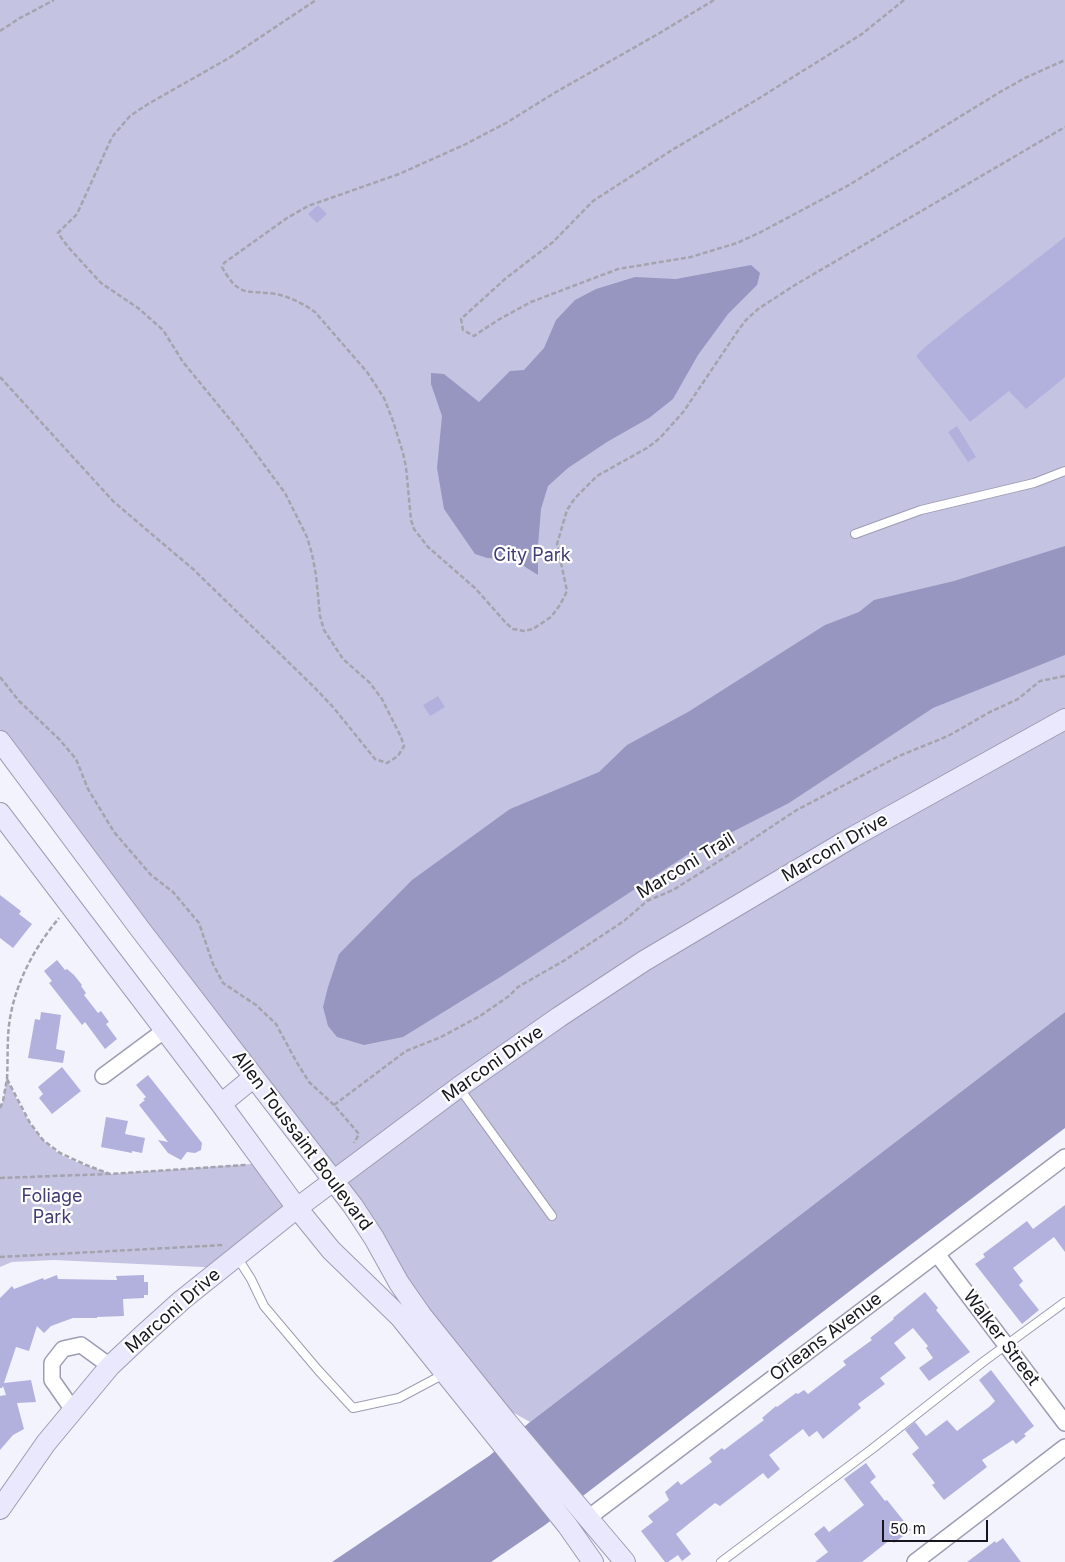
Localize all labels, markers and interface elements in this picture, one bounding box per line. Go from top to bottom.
park label: City Park [493,545,571,567]
street label: Marconi Drive [778,809,892,887]
street label: Marconi Trail [633,828,739,904]
street label: Marconi Drive [438,1021,548,1107]
street label: Allen Toussaint Boulevard [227,1047,377,1235]
park label: Foliage Park [21,1186,83,1228]
street label: Marconi Drive [121,1264,225,1358]
street label: Walker Street [958,1286,1044,1390]
street label: Orleans Avenue [766,1288,886,1386]
scale bar [885,1510,991,1542]
text: 50 m [890,1519,926,1538]

